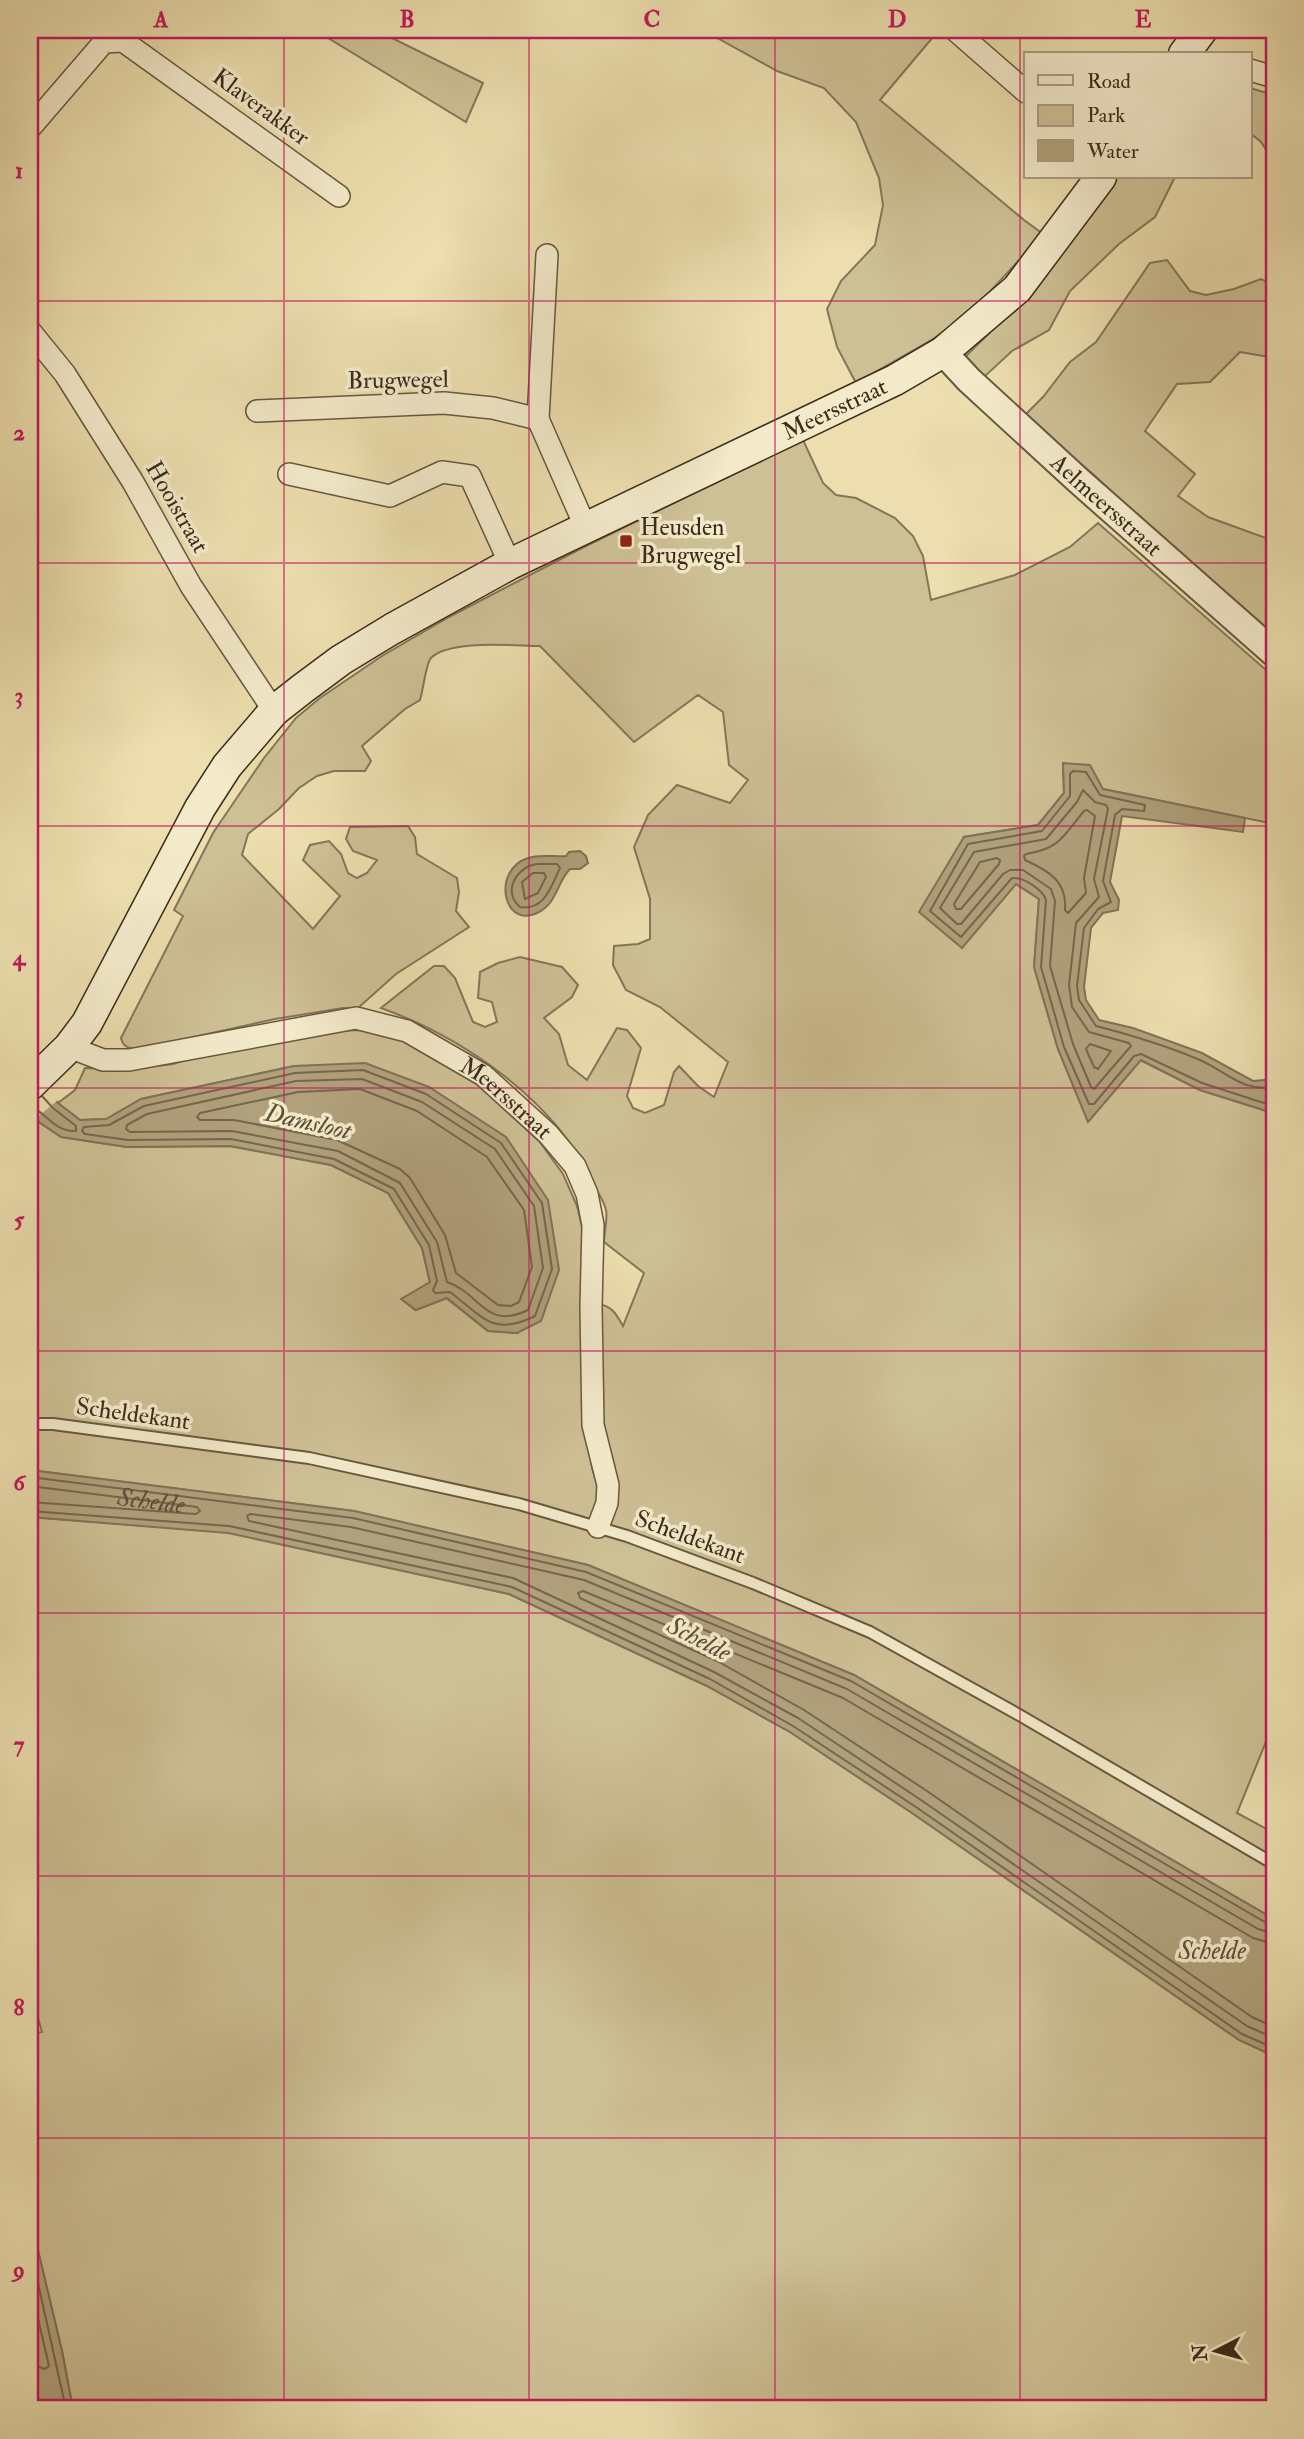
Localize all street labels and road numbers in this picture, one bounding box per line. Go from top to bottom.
street label: Klaverakker [206,61,316,153]
street label: Brugwegel [347,364,449,396]
street label: Meersstraat [777,371,892,447]
street label: Aelmeersstraat [1043,446,1169,563]
street label: Hooistraat [138,455,216,559]
street label: Meersstraat [454,1050,559,1146]
street label: Scheldekant [74,1391,192,1437]
street label: Scheldekant [631,1503,749,1571]

